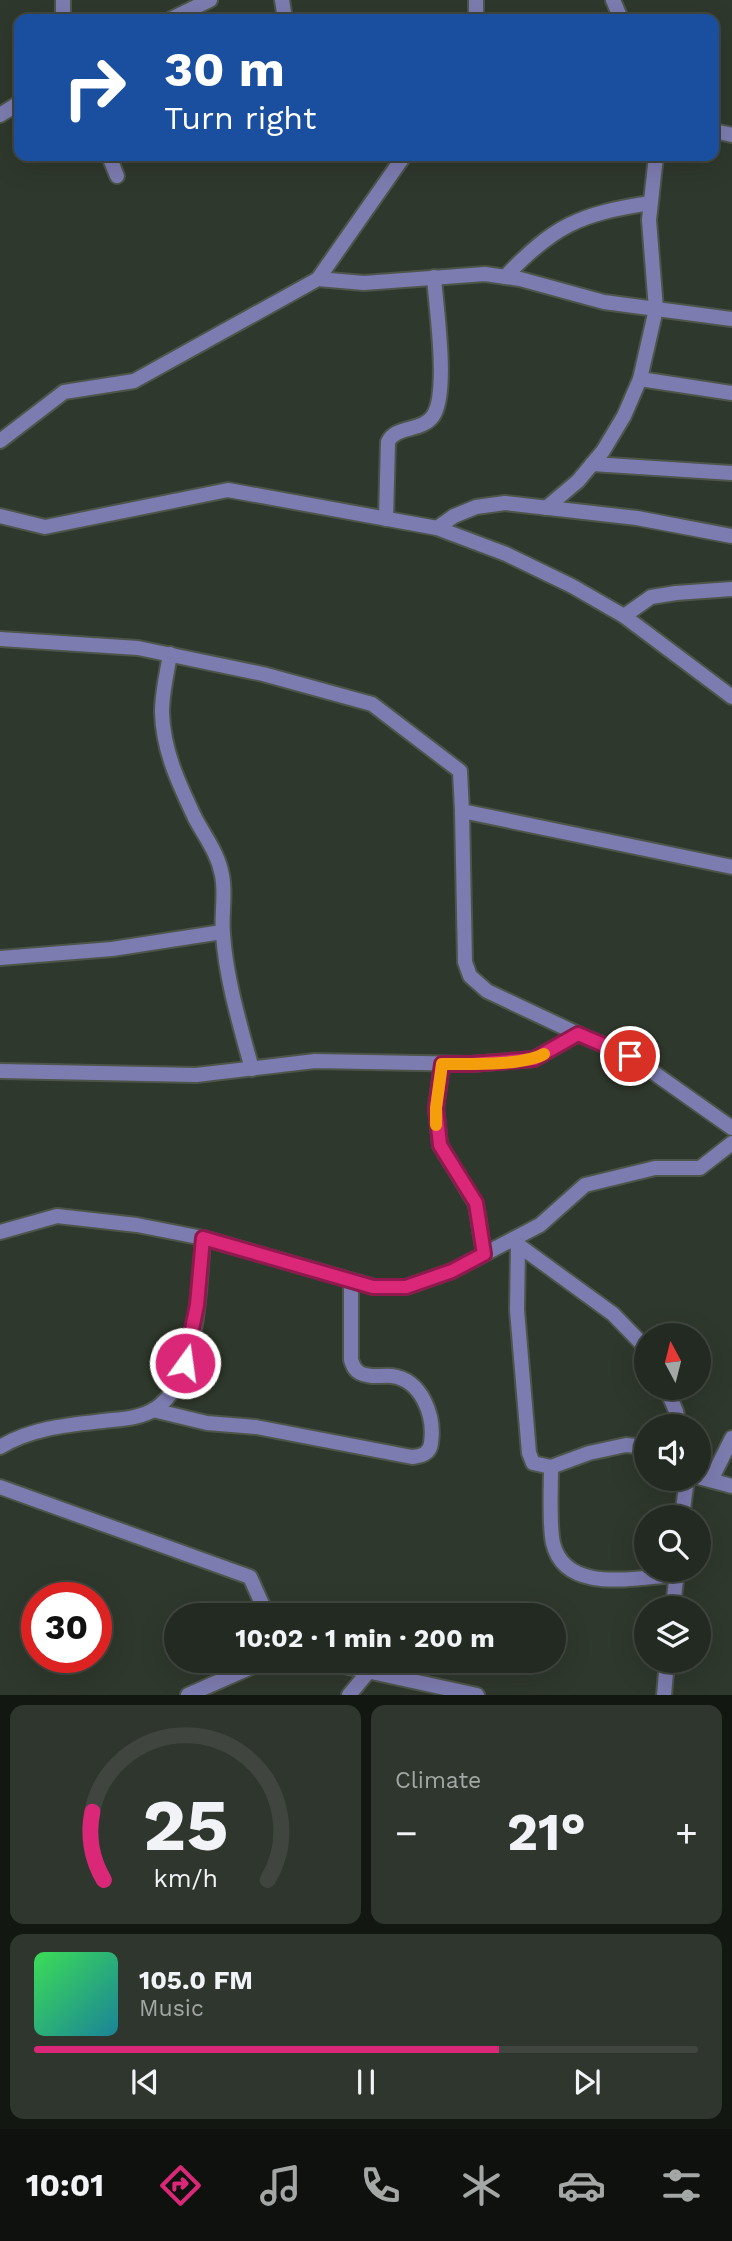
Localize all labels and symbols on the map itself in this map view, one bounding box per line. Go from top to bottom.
pin [600,1026,660,1086]
north arrow [634,1323,710,1400]
position arrow [148,1326,222,1400]
speed limit sign: 30 [21,1582,112,1673]

